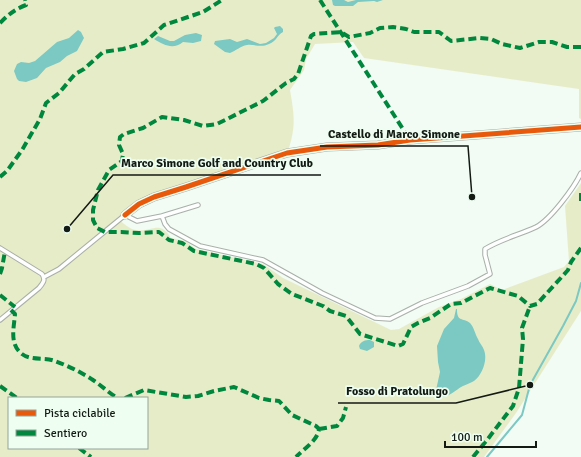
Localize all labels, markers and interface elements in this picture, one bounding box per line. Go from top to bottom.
callout: Castello di Marco Simone [320,122,468,146]
text: Castello di Marco Simone [328,127,460,142]
callout: Marco Simone Golf and Country Club [113,151,321,175]
text: Marco Simone Golf and Country Club [121,156,314,171]
callout: Fosso di Pratolungo [338,379,456,403]
text: Fosso di Pratolungo [346,384,448,399]
legend [8,397,148,449]
text: Pista ciclabile [44,406,116,421]
scale bar [445,423,536,449]
text: Sentiero [44,426,87,441]
text: 100 m [451,430,483,445]

